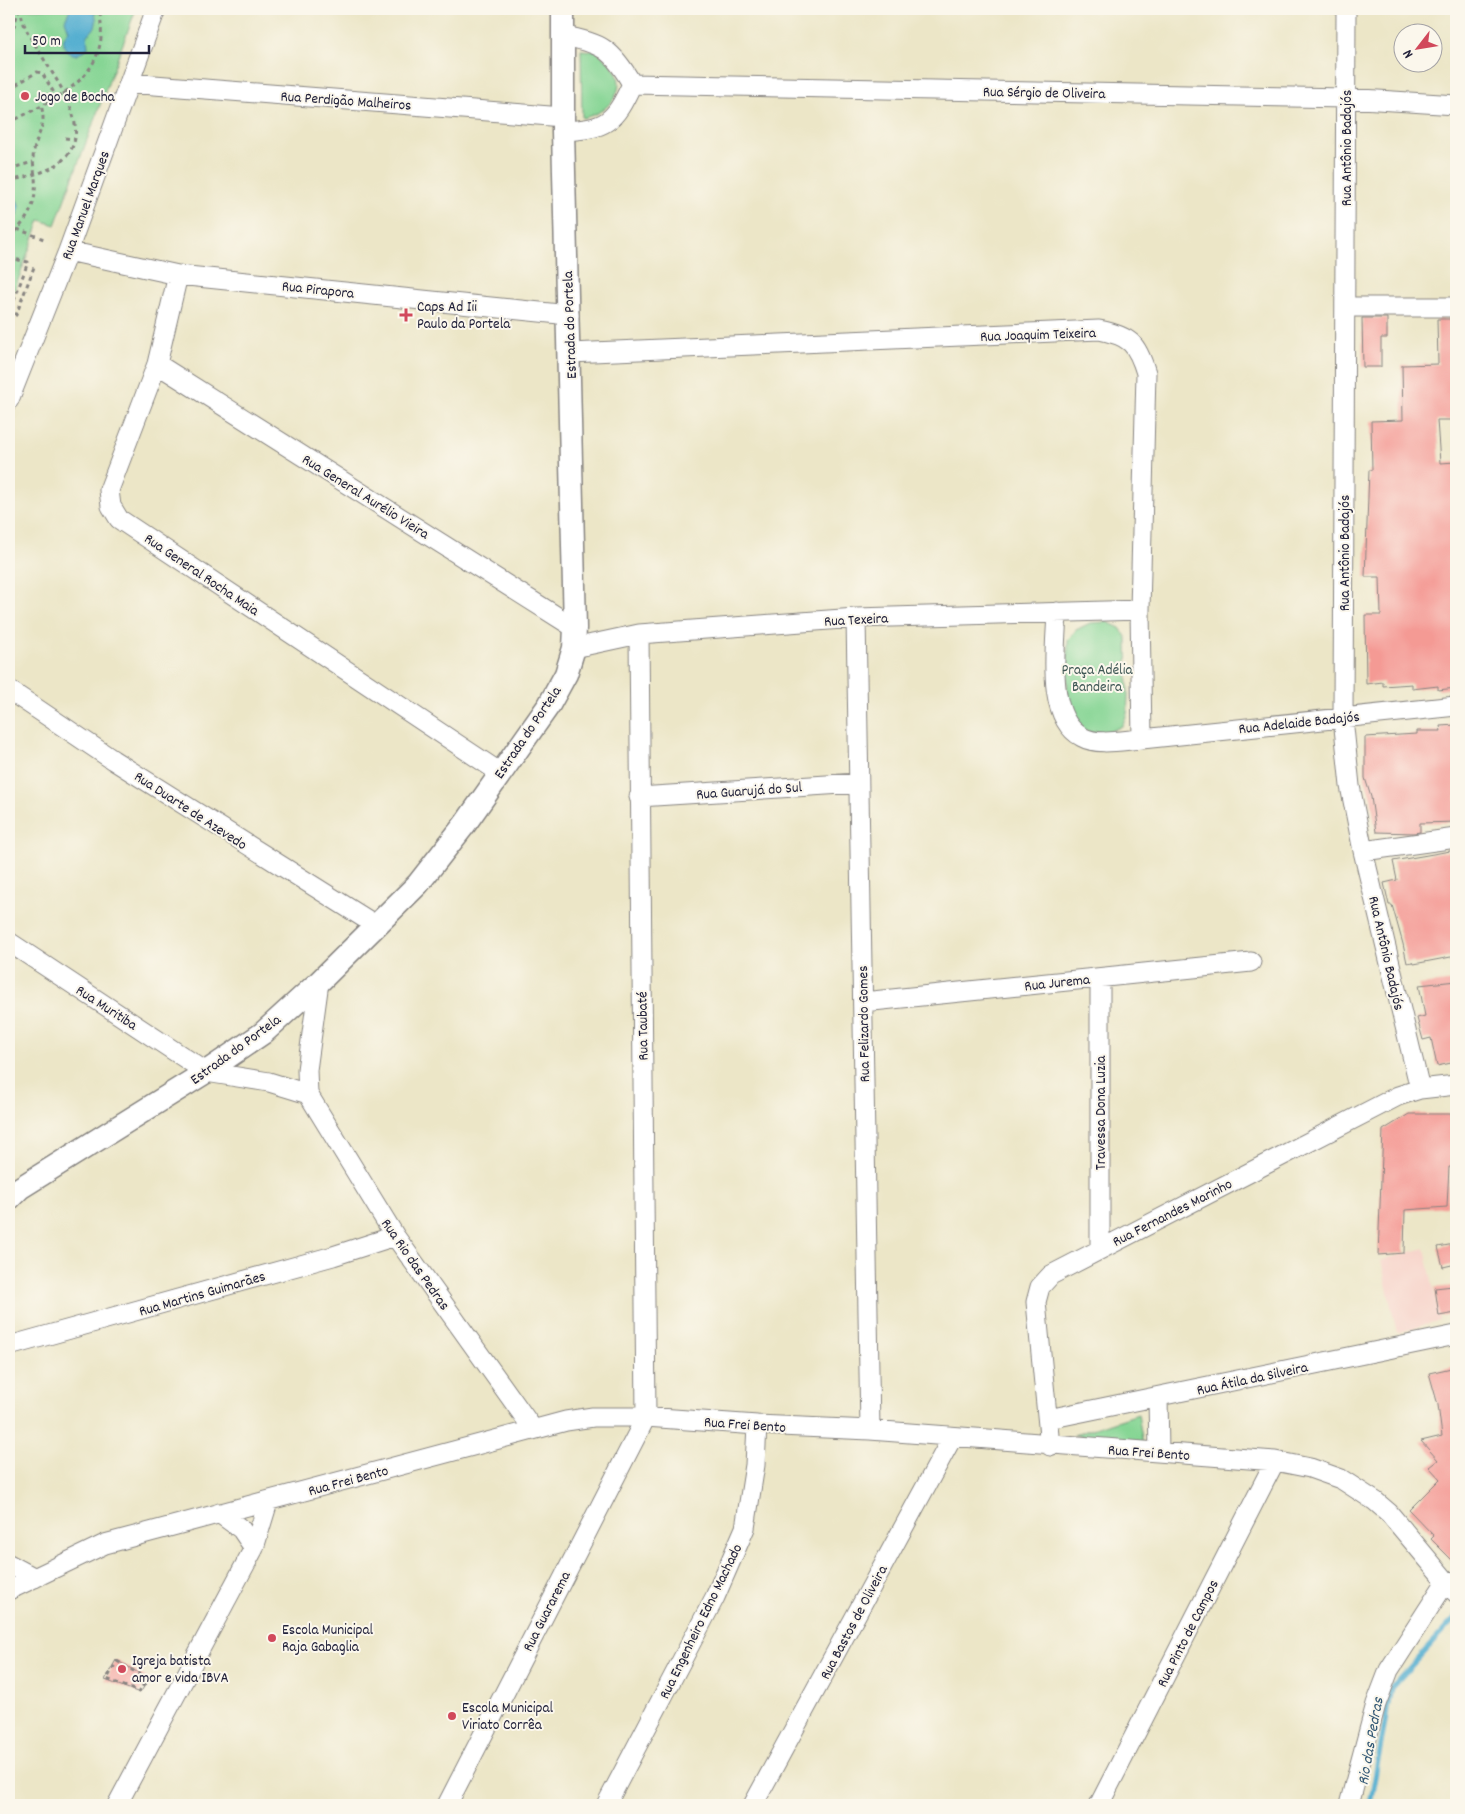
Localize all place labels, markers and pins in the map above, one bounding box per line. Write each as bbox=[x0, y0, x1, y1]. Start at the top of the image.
place label: Jogo de Bocha bbox=[35, 87, 116, 109]
marker: Jogo de Bocha bbox=[19, 90, 31, 102]
place label: Caps Ad Iii Paulo da Portela bbox=[417, 297, 511, 336]
marker: Caps Ad Iii Paulo da Portela bbox=[399, 308, 413, 322]
place label: Escola Municipal Raja Gabaglia bbox=[282, 1620, 374, 1659]
marker: Escola Municipal Raja Gabaglia bbox=[266, 1632, 278, 1644]
place label: Igreja batista amor e vida IBVA bbox=[132, 1651, 229, 1690]
marker: Igreja batista amor e vida IBVA bbox=[116, 1663, 128, 1675]
place label: Escola Municipal Viriato Corrêa bbox=[462, 1698, 554, 1737]
marker: Escola Municipal Viriato Corrêa bbox=[446, 1710, 458, 1722]

